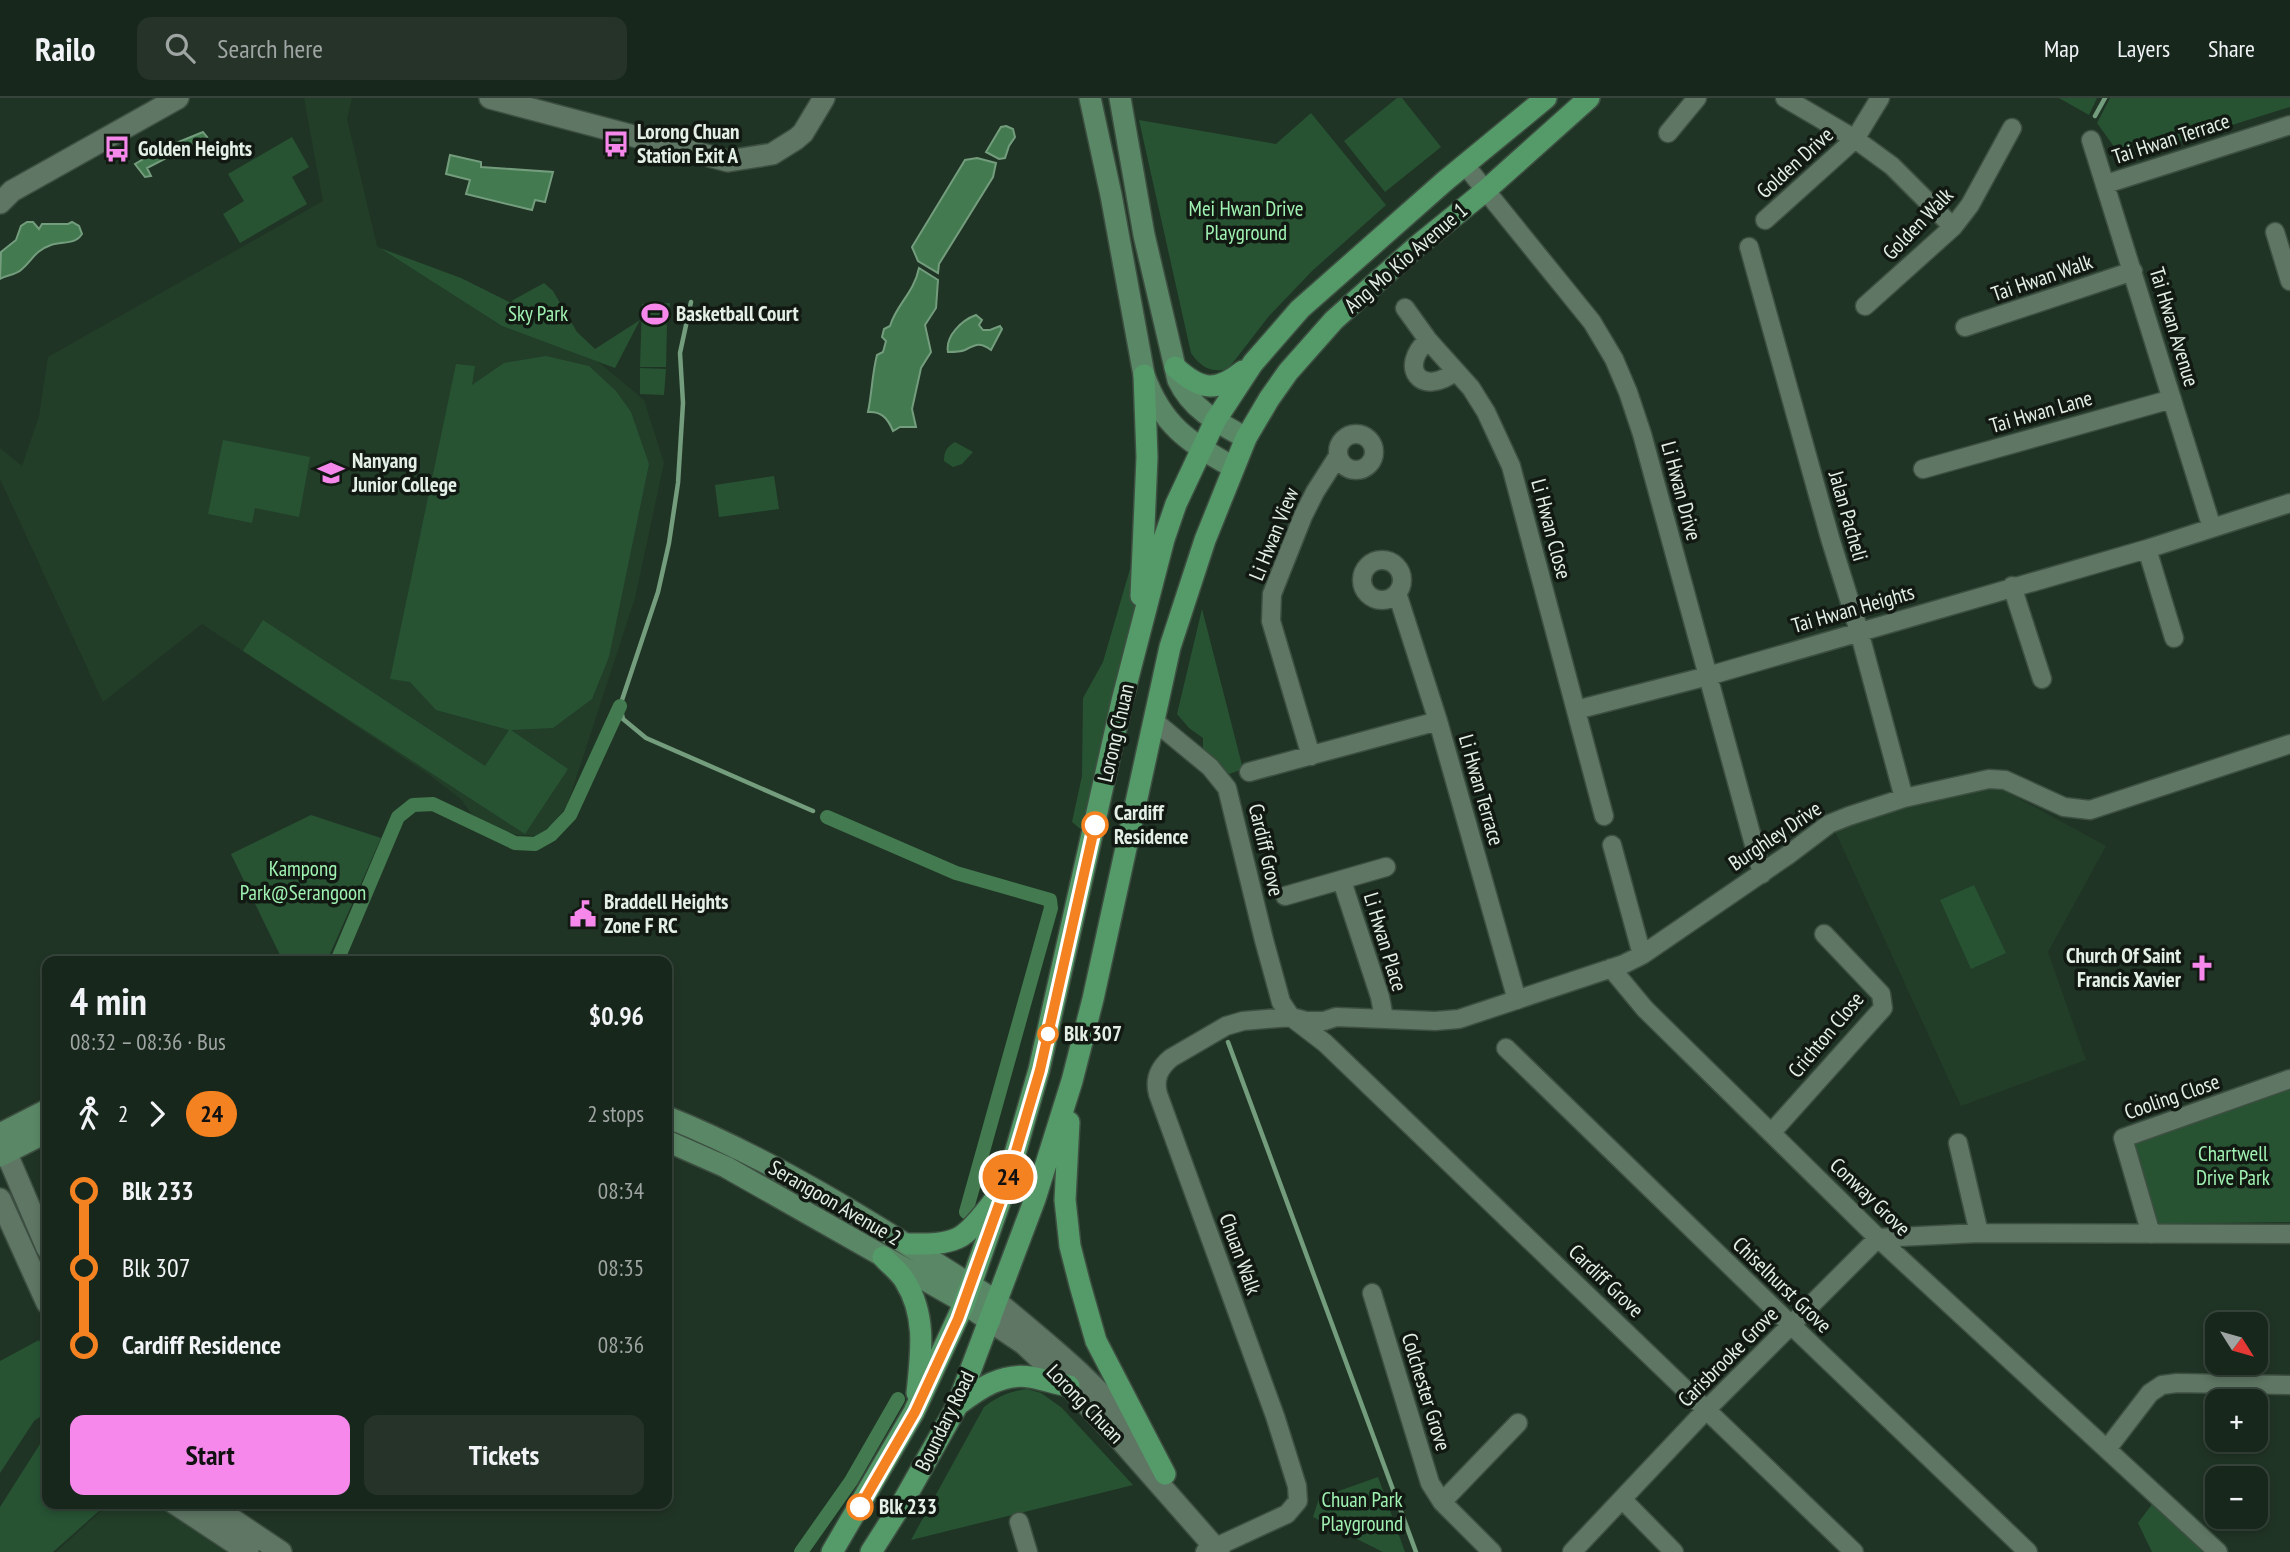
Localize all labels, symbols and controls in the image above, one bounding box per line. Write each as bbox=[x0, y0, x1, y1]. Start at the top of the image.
search box bbox=[137, 17, 627, 80]
text: Railo bbox=[35, 27, 95, 70]
icon: search bbox=[161, 29, 199, 67]
text: Search here bbox=[217, 32, 323, 65]
text: Map bbox=[2044, 33, 2079, 64]
text: Layers bbox=[2117, 33, 2170, 64]
text: Share bbox=[2208, 33, 2255, 64]
street label: Tai Hwan Terrace bbox=[2109, 107, 2233, 170]
place label: Lorong Chuan Station Exit A bbox=[637, 118, 739, 169]
street label: Golden Drive bbox=[1751, 121, 1839, 204]
bus stop icon: Lorong Chuan Station Exit A bbox=[601, 129, 631, 159]
bus stop icon: Golden Heights bbox=[102, 134, 132, 164]
place label: Golden Heights bbox=[138, 135, 252, 162]
street label: Golden Walk bbox=[1877, 182, 1959, 265]
park label: Mei Hwan Drive Playground bbox=[1189, 195, 1303, 246]
street label: Ang Mo Kio Avenue 1 bbox=[1339, 197, 1473, 318]
street label: Tai Hwan Walk bbox=[1988, 248, 2096, 307]
street label: Tai Hwan Avenue bbox=[2144, 264, 2205, 390]
sports icon: Basketball Court bbox=[640, 299, 670, 329]
park label: Sky Park bbox=[508, 300, 568, 327]
place label: Basketball Court bbox=[676, 300, 799, 327]
street label: Tai Hwan Lane bbox=[1986, 384, 2095, 439]
street label: Li Hwan Drive bbox=[1655, 438, 1708, 543]
place label: Nanyang Junior College bbox=[351, 447, 457, 498]
school or university icon: Nanyang Junior College bbox=[316, 458, 346, 488]
street label: Jalan Pacheli bbox=[1822, 467, 1874, 564]
street label: Li Hwan Close bbox=[1525, 476, 1578, 582]
street label: Li Hwan View bbox=[1243, 483, 1305, 584]
street label: Tai Hwan Heights bbox=[1788, 578, 1917, 639]
street label: Lorong Chuan bbox=[1091, 681, 1140, 785]
street label: Li Hwan Terrace bbox=[1453, 731, 1510, 849]
street label: Burghley Drive bbox=[1723, 795, 1826, 876]
place label: Cardiff Residence bbox=[1114, 799, 1189, 850]
street label: Cardiff Grove bbox=[1243, 801, 1290, 899]
marker: Cardiff Residence bbox=[1082, 812, 1108, 838]
park label: Kampong Park@Serangoon bbox=[240, 855, 366, 906]
place label: Braddell Heights Zone F RC bbox=[604, 888, 728, 939]
street label: Li Hwan Place bbox=[1358, 889, 1413, 995]
public building icon: Braddell Heights Zone F RC bbox=[568, 899, 598, 929]
place label: Church Of Saint Francis Xavier bbox=[2066, 942, 2182, 993]
church icon: Church Of Saint Francis Xavier bbox=[2187, 953, 2217, 983]
text: 4 min bbox=[70, 976, 147, 1025]
street label: Crichton Close bbox=[1782, 986, 1869, 1083]
text: $0.96 bbox=[589, 999, 644, 1032]
place label: Blk 307 bbox=[1064, 1020, 1122, 1047]
marker: Blk 307 bbox=[1038, 1024, 1058, 1044]
text: 08:32 – 08:36 · Bus bbox=[70, 1027, 226, 1056]
street label: Cooling Close bbox=[2121, 1068, 2223, 1125]
icon: walk bbox=[70, 1095, 108, 1133]
icon: forward bbox=[138, 1095, 176, 1133]
text: 24 bbox=[200, 1098, 223, 1129]
text: 2 bbox=[118, 1099, 128, 1128]
text: 2 stops bbox=[587, 1099, 644, 1128]
park label: Chartwell Drive Park bbox=[2196, 1140, 2270, 1191]
street label: Conway Grove bbox=[1824, 1152, 1916, 1242]
street label: Serangoon Avenue 2 bbox=[764, 1154, 906, 1251]
line badge: 24 bbox=[976, 1154, 1040, 1200]
text: 24 bbox=[997, 1161, 1019, 1192]
text: Blk 233 bbox=[122, 1174, 194, 1207]
text: 08:34 bbox=[598, 1176, 644, 1205]
street label: Chuan Walk bbox=[1213, 1209, 1268, 1298]
street label: Chiselhurst Grove bbox=[1727, 1231, 1838, 1339]
street label: Cardiff Grove bbox=[1563, 1238, 1650, 1323]
text: Blk 307 bbox=[122, 1251, 190, 1284]
text: 08:35 bbox=[598, 1253, 644, 1282]
street label: Carisbrooke Grove bbox=[1672, 1301, 1784, 1413]
north arrow bbox=[2205, 1312, 2268, 1376]
map controls bbox=[2205, 1312, 2268, 1529]
text: Cardiff Residence bbox=[122, 1328, 281, 1361]
text: 08:36 bbox=[598, 1330, 644, 1359]
street label: Colchester Grove bbox=[1396, 1330, 1457, 1454]
street label: Lorong Chuan bbox=[1041, 1358, 1130, 1449]
street label: Boundary Road bbox=[909, 1366, 980, 1475]
button: + bbox=[2205, 1389, 2268, 1452]
button: Start bbox=[70, 1415, 350, 1495]
button: Tickets bbox=[364, 1415, 644, 1495]
button: − bbox=[2205, 1466, 2268, 1529]
park label: Chuan Park Playground bbox=[1321, 1486, 1403, 1537]
place label: Blk 233 bbox=[879, 1493, 937, 1520]
marker: Blk 233 bbox=[847, 1494, 873, 1520]

